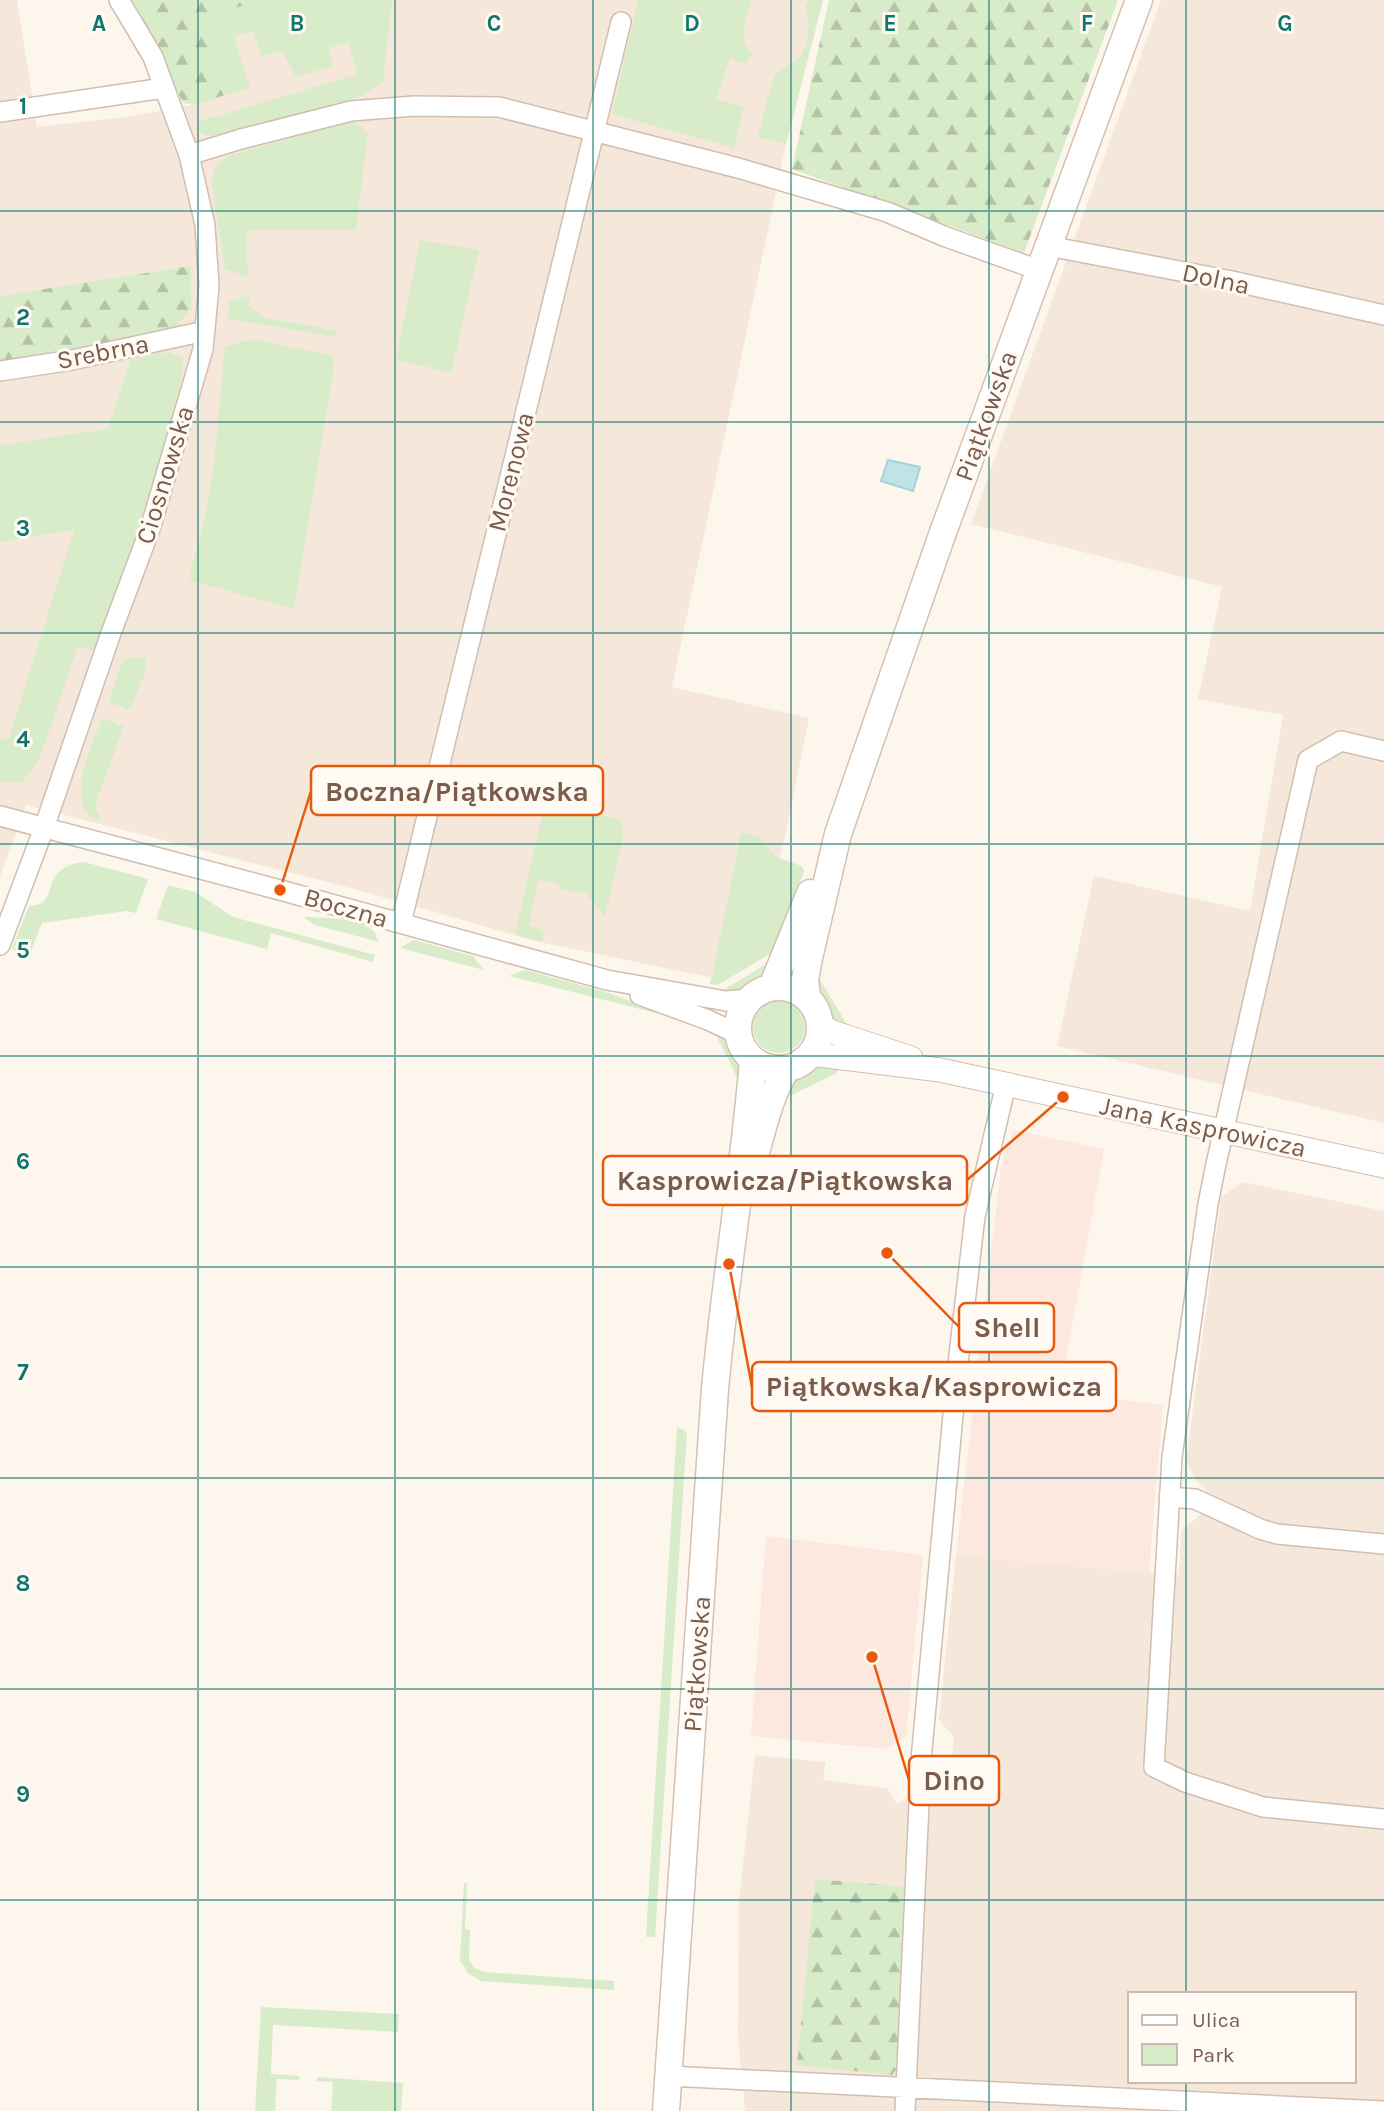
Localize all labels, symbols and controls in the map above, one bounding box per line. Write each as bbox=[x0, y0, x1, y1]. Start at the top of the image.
text: A bbox=[92, 10, 106, 37]
text: B bbox=[290, 10, 304, 37]
text: C bbox=[487, 10, 501, 37]
text: D bbox=[684, 10, 700, 37]
text: E bbox=[883, 10, 897, 37]
text: F bbox=[1081, 10, 1093, 37]
text: G bbox=[1277, 10, 1293, 37]
text: 1 bbox=[19, 93, 27, 120]
street label: Dolna bbox=[1179, 257, 1253, 301]
text: 2 bbox=[16, 304, 30, 331]
street label: Srebrna bbox=[54, 328, 152, 376]
street label: Piątkowska bbox=[948, 347, 1024, 485]
street label: Ciosnowska bbox=[129, 402, 201, 548]
street label: Morenowa bbox=[481, 409, 541, 535]
text: 3 bbox=[16, 515, 30, 542]
text: 4 bbox=[16, 726, 30, 753]
callout: Boczna/Piątkowska bbox=[311, 766, 603, 815]
text: Boczna/Piątkowska bbox=[325, 775, 589, 808]
street label: Boczna bbox=[300, 881, 392, 935]
text: 5 bbox=[16, 937, 30, 964]
street label: Jana Kasprowicza bbox=[1097, 1090, 1309, 1164]
text: 6 bbox=[16, 1148, 30, 1175]
callout: Kasprowicza/Piątkowska bbox=[603, 1156, 967, 1205]
text: Kasprowicza/Piątkowska bbox=[617, 1164, 953, 1197]
callout: Shell bbox=[959, 1303, 1054, 1352]
text: Shell bbox=[973, 1311, 1041, 1344]
text: 7 bbox=[17, 1359, 29, 1386]
callout: Piątkowska/Kasprowicza bbox=[752, 1362, 1116, 1411]
text: Piątkowska/Kasprowicza bbox=[766, 1370, 1102, 1403]
text: 8 bbox=[16, 1570, 30, 1597]
street label: Piątkowska bbox=[677, 1595, 717, 1733]
callout: Dino bbox=[909, 1756, 999, 1805]
text: Dino bbox=[923, 1764, 985, 1797]
text: 9 bbox=[16, 1781, 30, 1808]
legend bbox=[1128, 1992, 1356, 2083]
text: Ulica bbox=[1192, 2008, 1240, 2032]
text: Park bbox=[1192, 2043, 1235, 2067]

